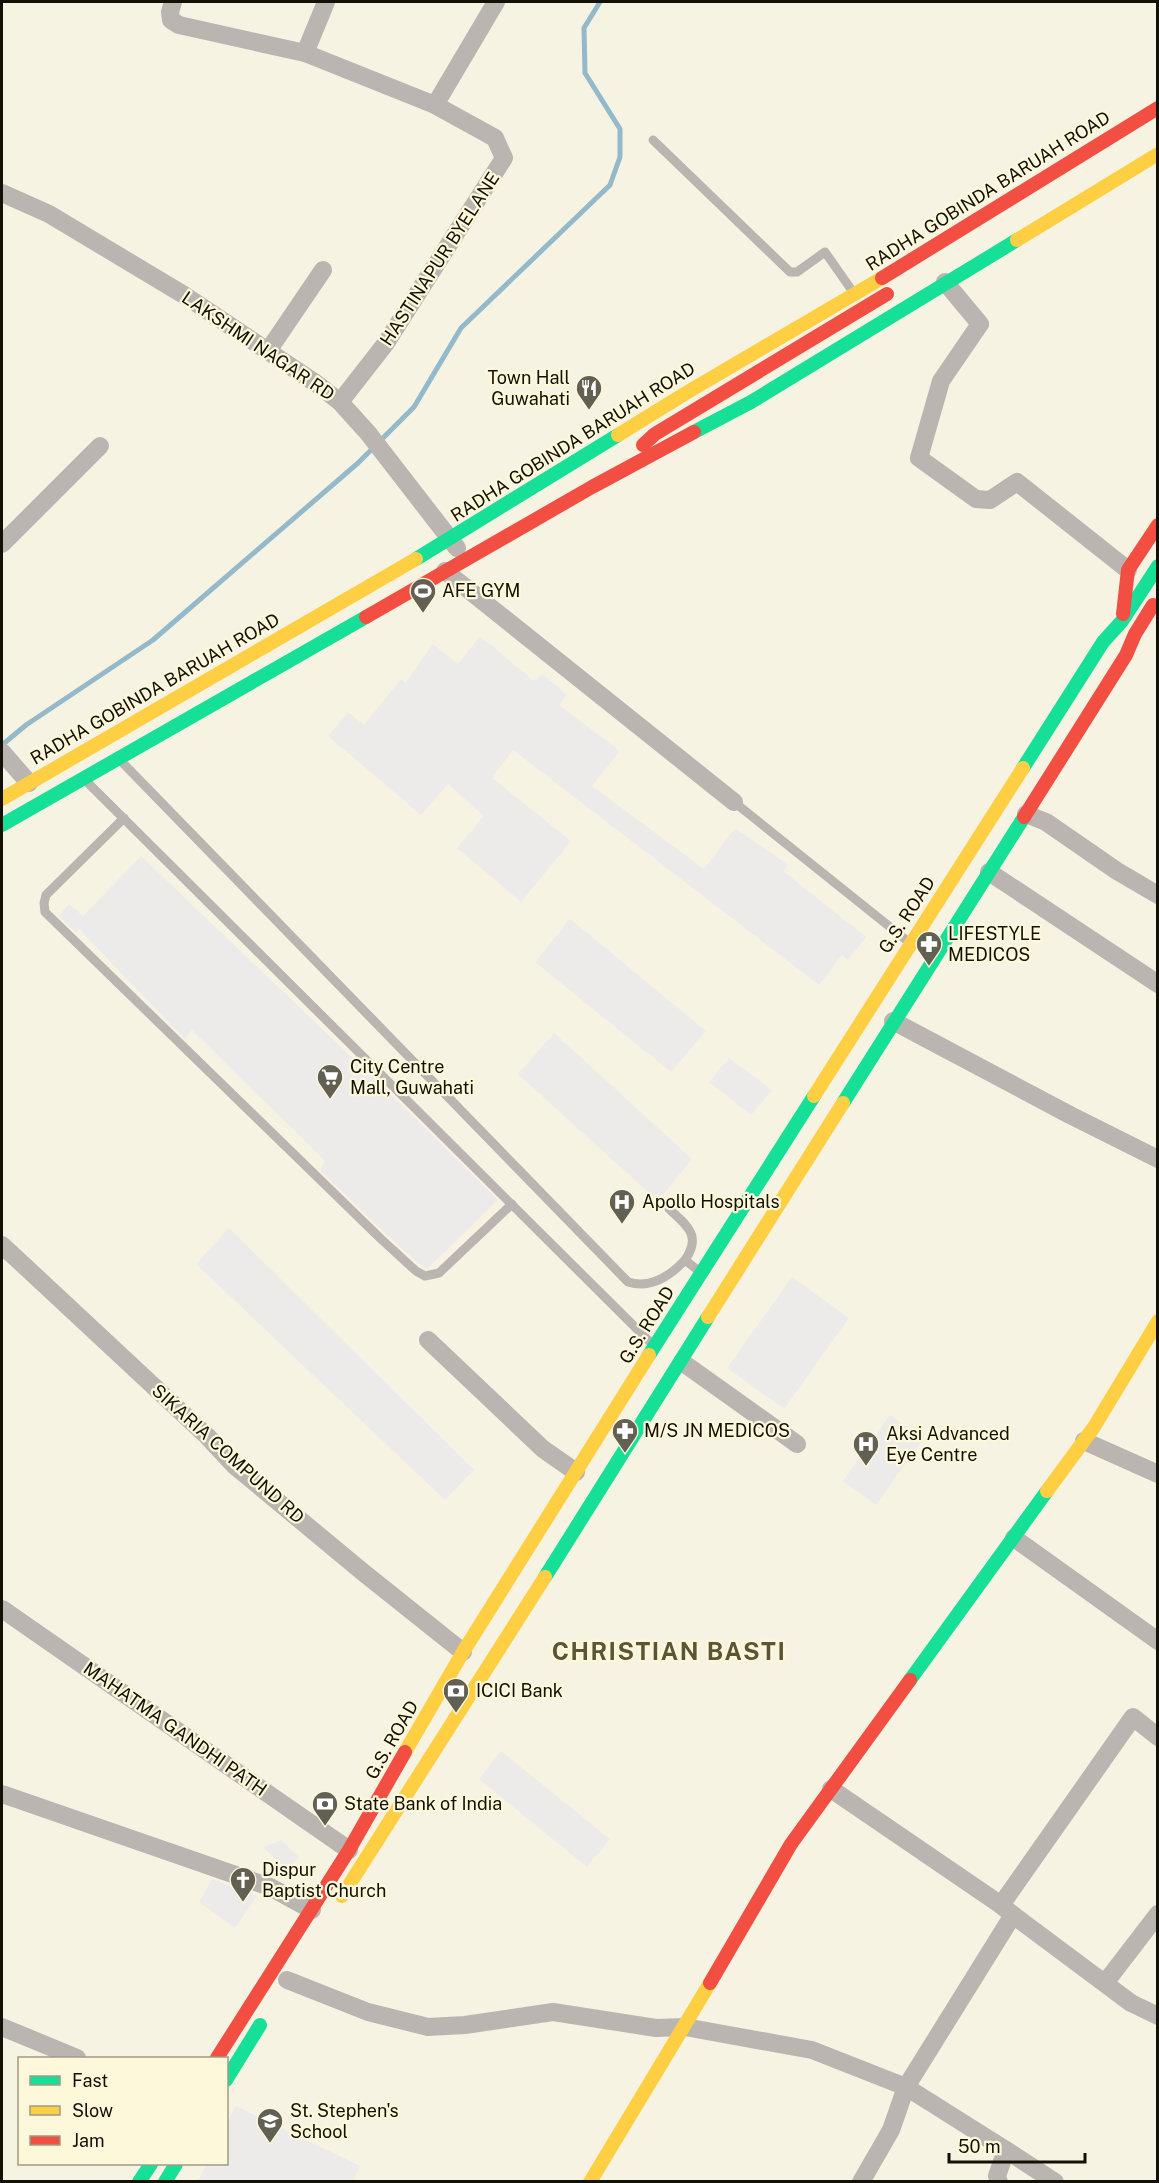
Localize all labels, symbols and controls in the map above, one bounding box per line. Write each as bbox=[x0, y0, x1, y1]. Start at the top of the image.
street label: RADHA GOBINDA BARUAH ROAD bbox=[862, 106, 1114, 275]
street label: HASTINAPUR BYELANE bbox=[376, 168, 504, 349]
street label: LAKSHMI NAGAR RD bbox=[178, 287, 338, 404]
street label: RADHA GOBINDA BARUAH ROAD bbox=[447, 357, 699, 526]
place label: Town Hall Guwahati bbox=[487, 367, 570, 409]
restaurant icon: Town Hall Guwahati bbox=[574, 373, 604, 411]
sports icon: AFE GYM bbox=[408, 576, 438, 614]
place label: AFE GYM bbox=[442, 580, 520, 601]
street label: RADHA GOBINDA BARUAH ROAD bbox=[26, 608, 283, 769]
street label: G.S. ROAD bbox=[874, 872, 939, 957]
place label: LIFESTYLE MEDICOS bbox=[948, 923, 1041, 965]
pharmacy icon: LIFESTYLE MEDICOS bbox=[914, 929, 944, 967]
place label: City Centre Mall, Guwahati bbox=[350, 1056, 474, 1098]
supermarket icon: City Centre Mall, Guwahati bbox=[315, 1062, 345, 1100]
hospital icon: Apollo Hospitals bbox=[607, 1187, 637, 1225]
place label: Apollo Hospitals bbox=[642, 1191, 780, 1212]
street label: G.S. ROAD bbox=[615, 1282, 679, 1367]
street label: SIKARIA COMPUND RD bbox=[148, 1380, 309, 1528]
pharmacy icon: M/S JN MEDICOS bbox=[610, 1416, 640, 1454]
place label: M/S JN MEDICOS bbox=[644, 1420, 790, 1441]
place label: Aksi Advanced Eye Centre bbox=[886, 1423, 1010, 1465]
hospital icon: Aksi Advanced Eye Centre bbox=[851, 1429, 881, 1467]
district label: CHRISTIAN BASTI bbox=[552, 1637, 786, 1665]
street label: MAHATMA GANDHI PATH bbox=[80, 1657, 271, 1800]
bank icon: ICICI Bank bbox=[441, 1676, 471, 1714]
place label: ICICI Bank bbox=[476, 1680, 563, 1701]
street label: G.S. ROAD bbox=[361, 1697, 422, 1783]
bank icon: State Bank of India bbox=[310, 1789, 340, 1827]
place label: State Bank of India bbox=[344, 1793, 502, 1814]
place label: Dispur Baptist Church bbox=[262, 1859, 386, 1901]
church icon: Dispur Baptist Church bbox=[228, 1865, 258, 1903]
legend bbox=[18, 2057, 228, 2165]
text: Fast bbox=[72, 2070, 108, 2091]
text: Slow bbox=[72, 2100, 113, 2121]
place label: St. Stephen's School bbox=[290, 2100, 399, 2142]
school or university icon: St. Stephen's School bbox=[255, 2106, 285, 2144]
scale bar bbox=[949, 2126, 1086, 2164]
text: Jam bbox=[72, 2130, 105, 2151]
text: 50 m bbox=[958, 2136, 1001, 2157]

